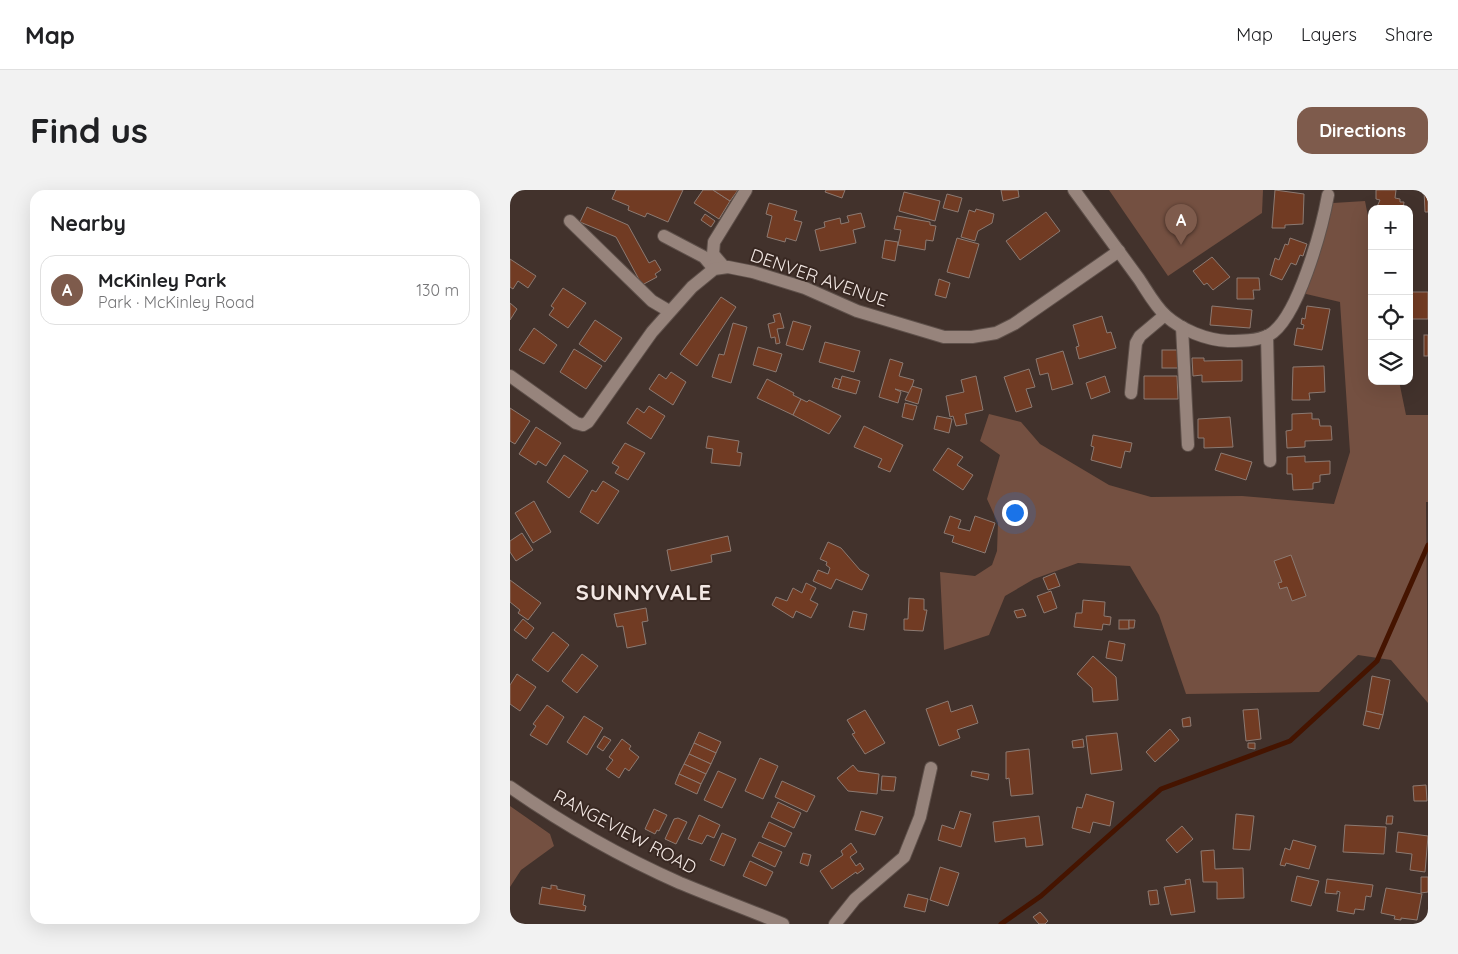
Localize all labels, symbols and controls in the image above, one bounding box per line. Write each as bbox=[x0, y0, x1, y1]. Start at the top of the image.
text: Map bbox=[25, 20, 75, 50]
text: Map bbox=[1236, 23, 1273, 46]
text: Layers bbox=[1301, 23, 1357, 46]
text: Share bbox=[1385, 23, 1433, 46]
button: Directions bbox=[1297, 107, 1428, 154]
text: Find us bbox=[30, 108, 148, 152]
pin: A bbox=[1165, 204, 1197, 245]
map controls bbox=[1368, 205, 1413, 385]
button: + bbox=[1368, 205, 1413, 250]
text: Nearby bbox=[50, 210, 126, 236]
street label: DENVER AVENUE bbox=[747, 243, 891, 312]
button: − bbox=[1368, 250, 1413, 295]
text: McKinley Park bbox=[98, 268, 227, 292]
text: A bbox=[62, 280, 72, 300]
text: 130 m bbox=[416, 280, 459, 300]
text: Park · McKinley Road bbox=[98, 292, 254, 312]
button: locate bbox=[1368, 295, 1413, 340]
button: layers bbox=[1368, 340, 1413, 385]
your location bbox=[1002, 500, 1028, 526]
district label: SUNNYVALE bbox=[576, 578, 712, 606]
street label: RANGEVIEW ROAD bbox=[550, 784, 701, 879]

